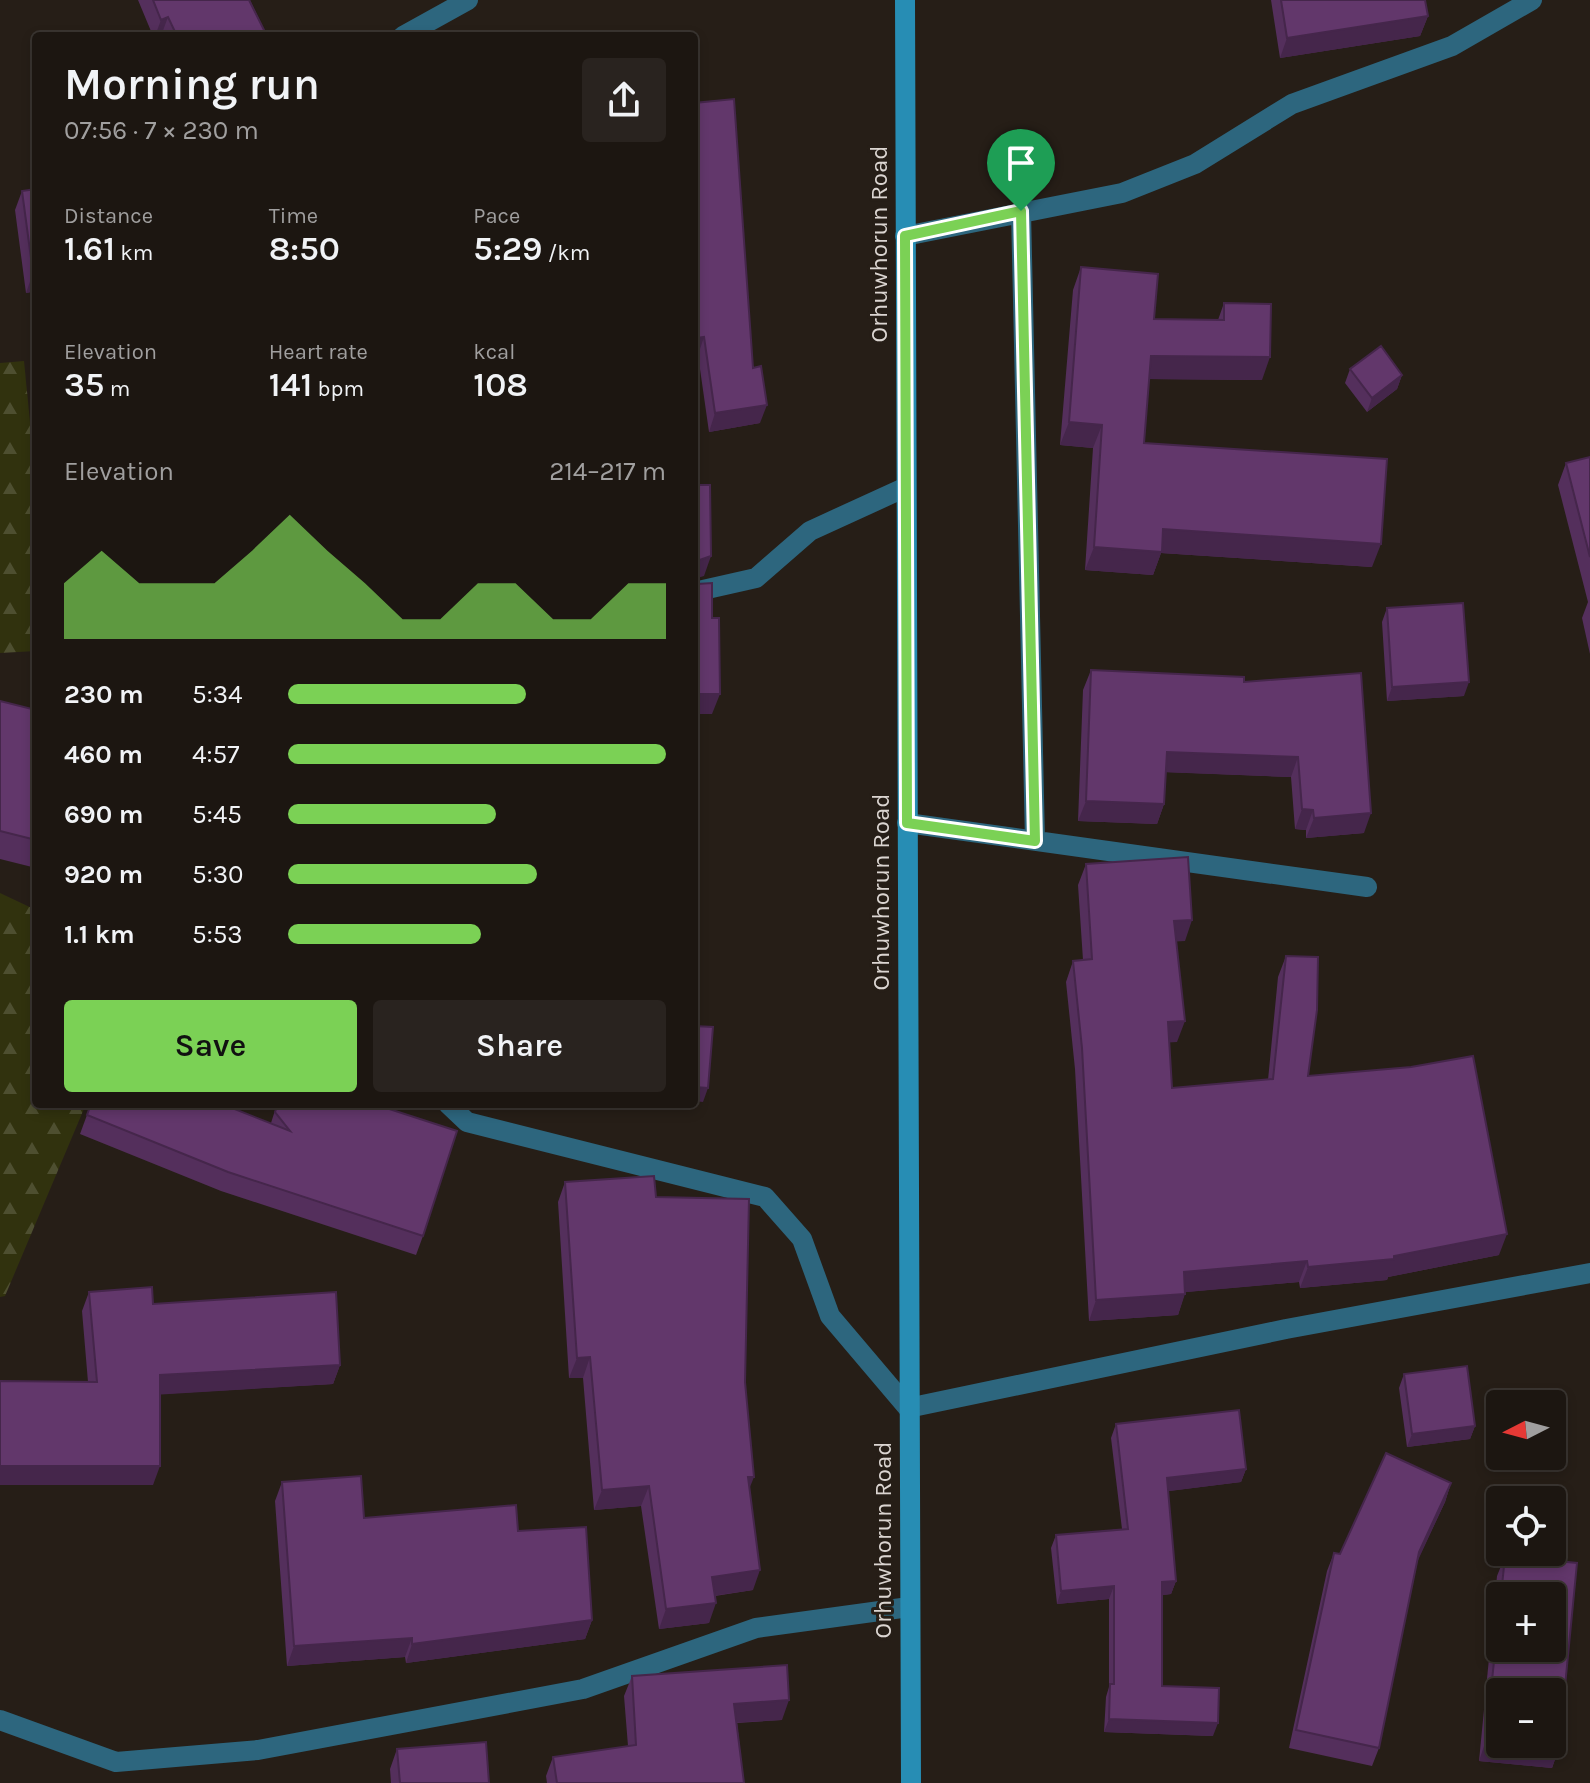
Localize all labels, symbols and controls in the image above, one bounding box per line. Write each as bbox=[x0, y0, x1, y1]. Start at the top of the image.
button: share bbox=[582, 58, 666, 142]
text: Morning run bbox=[64, 59, 320, 110]
text: 07:56 · 7 × 230 m bbox=[64, 115, 259, 146]
pin bbox=[987, 129, 1055, 211]
icon: arrive bbox=[999, 141, 1043, 185]
street label: Orhuwhorun Road bbox=[865, 146, 893, 342]
text: Distance bbox=[64, 203, 153, 229]
text: Time bbox=[269, 203, 318, 229]
text: Pace bbox=[473, 203, 520, 229]
text: 1.61 bbox=[64, 229, 115, 269]
text: 8:50 bbox=[269, 229, 340, 269]
text: 5:29 bbox=[473, 229, 543, 269]
text: km bbox=[115, 240, 153, 266]
text: /km bbox=[543, 240, 590, 266]
text: Elevation bbox=[64, 339, 157, 365]
text: Heart rate bbox=[269, 339, 368, 365]
text: kcal bbox=[473, 339, 515, 365]
text: 35 bbox=[64, 365, 104, 405]
text: 141 bbox=[269, 365, 312, 405]
text: 108 bbox=[473, 365, 528, 405]
text: m bbox=[104, 376, 130, 402]
text: bpm bbox=[312, 376, 364, 402]
text: Elevation bbox=[64, 456, 174, 487]
text: 214–217 m bbox=[549, 456, 666, 487]
text: 230 m bbox=[64, 679, 144, 710]
text: 5:34 bbox=[192, 679, 243, 710]
text: 460 m bbox=[64, 739, 143, 770]
text: 4:57 bbox=[192, 739, 239, 770]
street label: Orhuwhorun Road bbox=[867, 794, 895, 990]
text: 690 m bbox=[64, 799, 143, 830]
text: 5:45 bbox=[192, 799, 242, 830]
text: 920 m bbox=[64, 859, 143, 890]
text: 5:30 bbox=[192, 859, 243, 890]
text: 1.1 km bbox=[64, 919, 135, 950]
text: 5:53 bbox=[192, 919, 243, 950]
button: Save bbox=[64, 1000, 357, 1092]
button: Share bbox=[373, 1000, 666, 1092]
north arrow bbox=[1486, 1390, 1566, 1470]
map controls bbox=[1486, 1390, 1566, 1758]
street label: Orhuwhorun Road bbox=[869, 1442, 897, 1638]
button: locate bbox=[1486, 1486, 1566, 1566]
button: + bbox=[1486, 1582, 1566, 1662]
button: − bbox=[1486, 1678, 1566, 1758]

